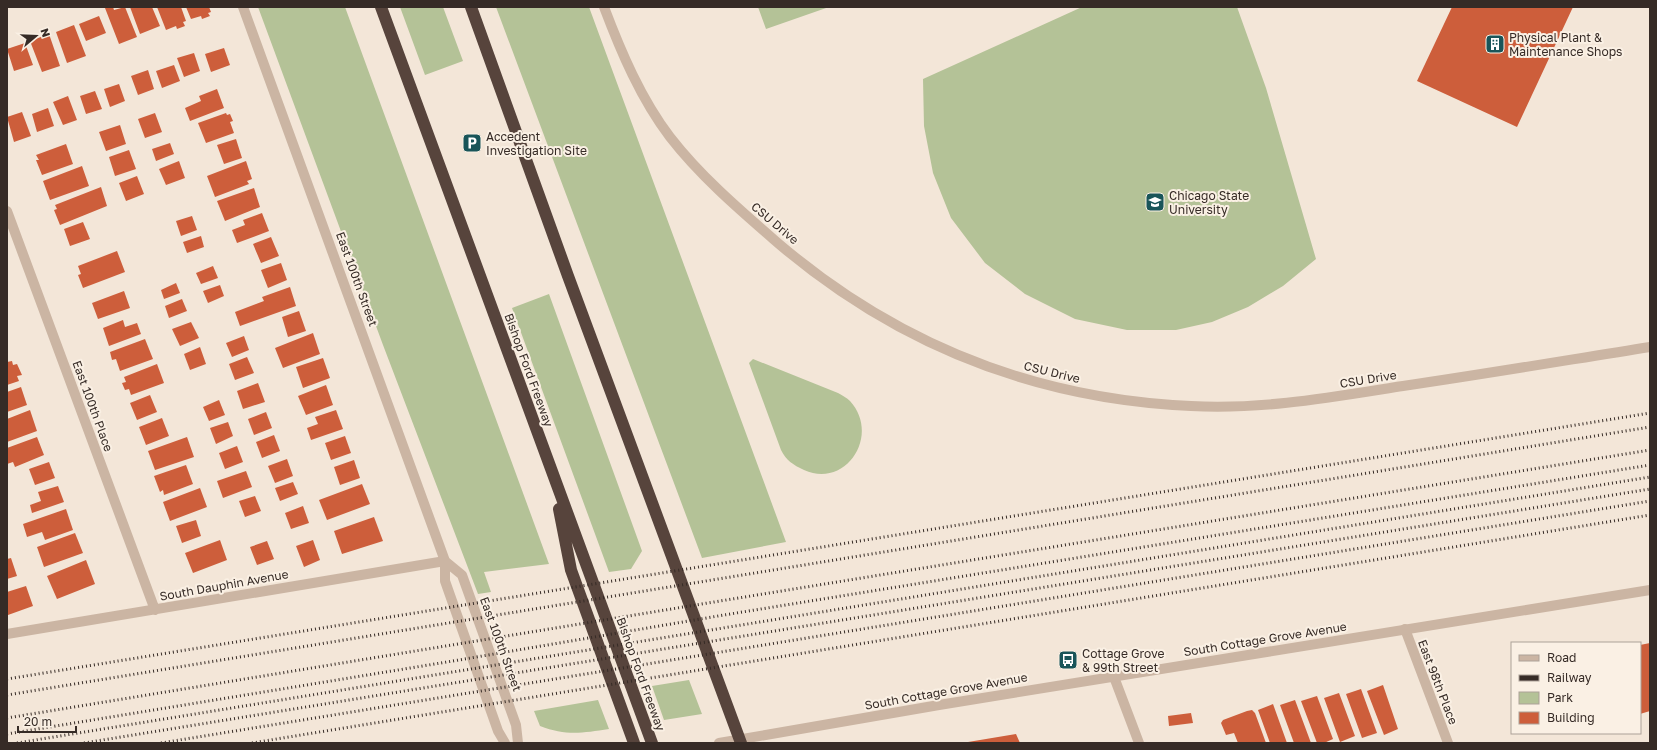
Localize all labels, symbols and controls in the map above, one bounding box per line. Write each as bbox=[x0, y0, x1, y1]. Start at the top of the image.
north arrow bbox=[16, 16, 56, 56]
text: N bbox=[38, 27, 53, 39]
place label: Physical Plant & Maintenance Shops bbox=[1509, 30, 1622, 59]
building icon: Physical Plant & Maintenance Shops bbox=[1484, 33, 1506, 55]
place label: Accedent Investigation Site bbox=[486, 129, 587, 158]
parking icon: Accedent Investigation Site bbox=[461, 132, 483, 154]
place label: Chicago State University bbox=[1169, 188, 1249, 217]
school or university icon: Chicago State University bbox=[1144, 191, 1166, 213]
street label: CSU Drive bbox=[748, 199, 802, 247]
street label: East 100th Street bbox=[333, 230, 381, 329]
street label: Bishop Ford Freeway bbox=[501, 311, 557, 429]
street label: East 100th Place bbox=[70, 358, 116, 454]
street label: CSU Drive bbox=[1022, 358, 1082, 386]
street label: CSU Drive bbox=[1339, 367, 1398, 391]
street label: South Dauphin Avenue bbox=[158, 566, 290, 604]
street label: East 100th Street bbox=[477, 595, 525, 694]
street label: Bishop Ford Freeway bbox=[613, 615, 669, 733]
street label: South Cottage Grove Avenue bbox=[1182, 619, 1348, 659]
street label: East 98th Place bbox=[1415, 637, 1461, 727]
legend bbox=[1511, 642, 1641, 734]
place label: Cottage Grove & 99th Street bbox=[1082, 646, 1164, 675]
bus stop icon: Cottage Grove & 99th Street bbox=[1057, 649, 1079, 671]
text: Road bbox=[1547, 650, 1576, 665]
street label: South Cottage Grove Avenue bbox=[863, 669, 1029, 713]
text: Railway bbox=[1547, 670, 1592, 685]
text: Park bbox=[1547, 690, 1573, 705]
scale bar bbox=[18, 708, 76, 734]
text: Building bbox=[1547, 710, 1595, 725]
text: 20 m bbox=[24, 714, 52, 729]

